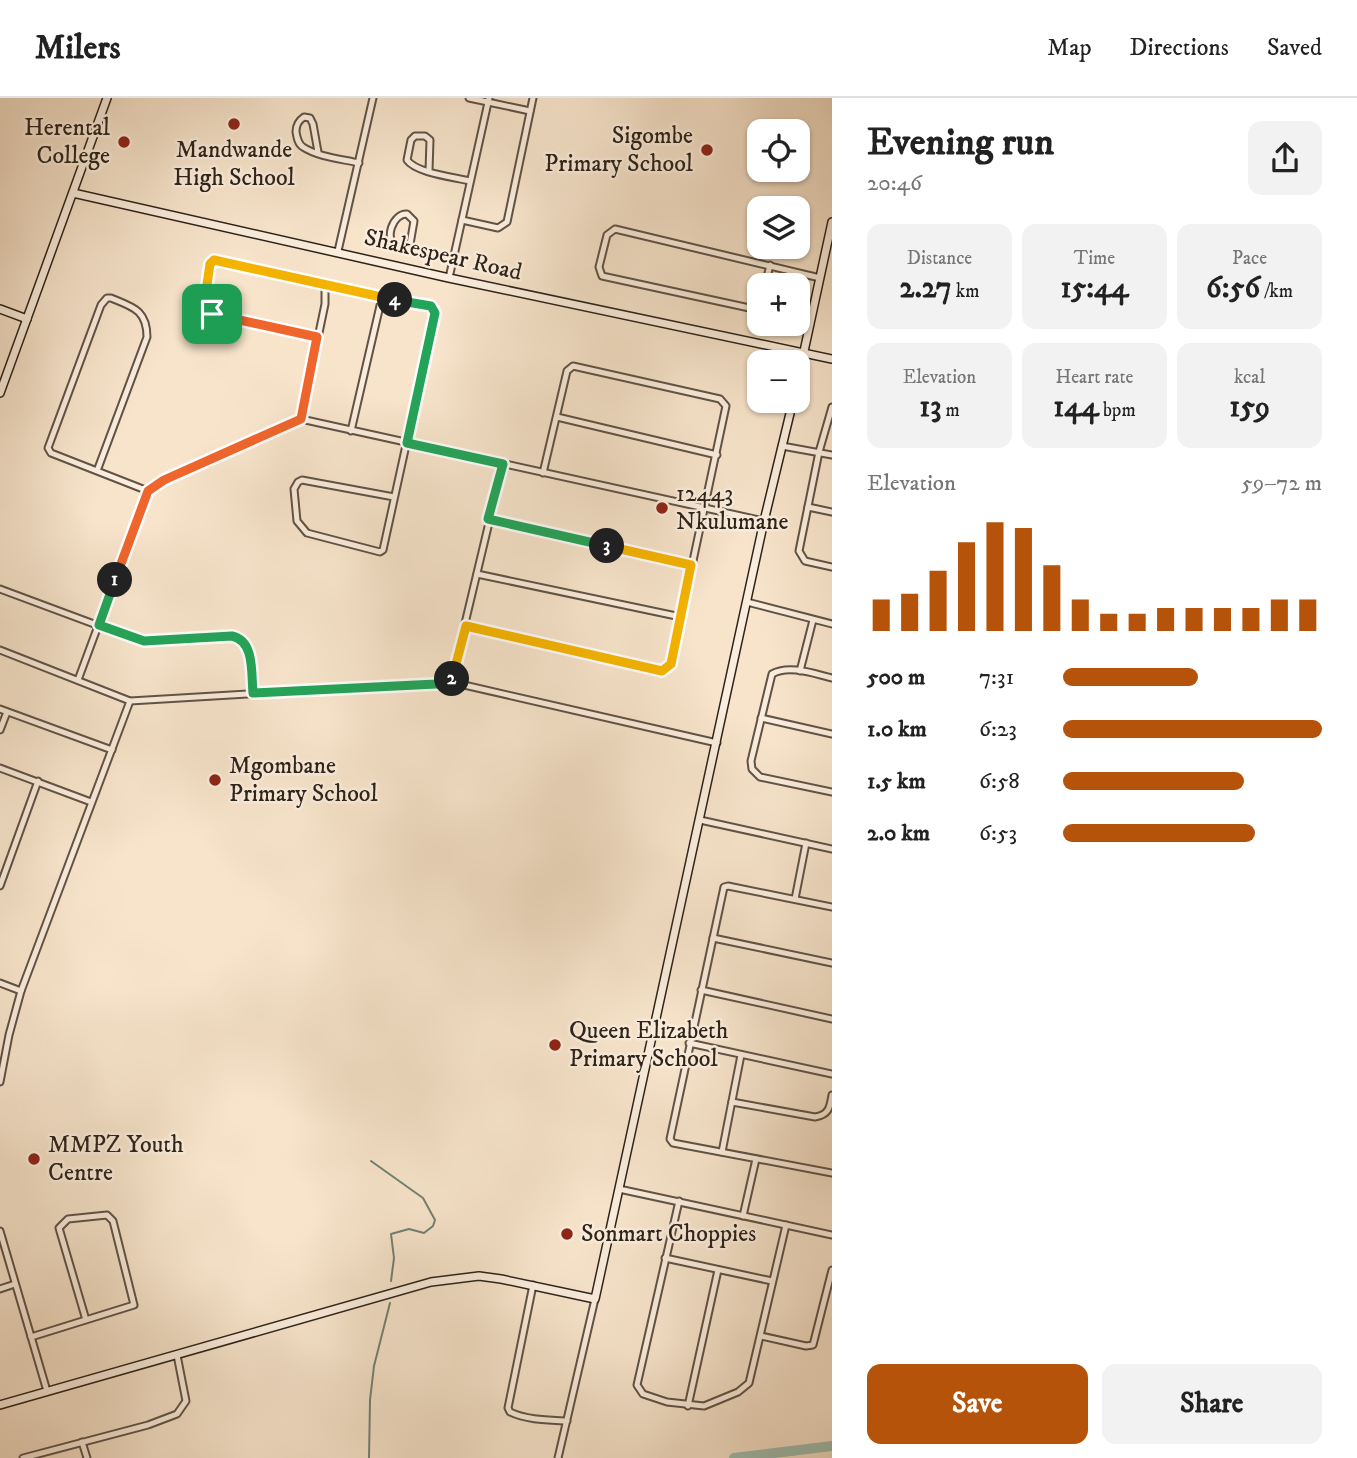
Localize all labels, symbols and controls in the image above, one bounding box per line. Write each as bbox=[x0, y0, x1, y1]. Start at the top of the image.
text: Milers bbox=[35, 28, 120, 69]
text: Map bbox=[1047, 33, 1092, 63]
text: Directions bbox=[1130, 33, 1229, 63]
text: Saved bbox=[1267, 33, 1322, 63]
place label: Herental College bbox=[24, 113, 111, 171]
marker: Mandwande High School bbox=[226, 116, 242, 132]
map controls bbox=[747, 119, 810, 413]
button: locate bbox=[747, 119, 810, 182]
text: Evening run bbox=[867, 119, 1054, 167]
place label: Sigombe Primary School bbox=[544, 121, 694, 179]
button: share bbox=[1248, 121, 1322, 195]
marker: Herental College bbox=[116, 134, 132, 150]
place label: Mandwande High School bbox=[173, 135, 296, 193]
marker: Sigombe Primary School bbox=[699, 142, 715, 158]
text: 20:46 bbox=[867, 169, 922, 198]
button: layers bbox=[747, 196, 810, 259]
street label: Shakespear Road bbox=[361, 222, 525, 288]
text: Distance bbox=[907, 247, 972, 270]
text: Time bbox=[1074, 247, 1115, 270]
text: Pace bbox=[1232, 247, 1267, 270]
text: 2.27 bbox=[900, 270, 952, 307]
text: 15:44 bbox=[1060, 270, 1129, 307]
text: 6:56 bbox=[1206, 270, 1260, 307]
button: + bbox=[747, 273, 810, 336]
text: km bbox=[952, 280, 979, 303]
text: /km bbox=[1260, 280, 1293, 303]
pin: 4 bbox=[378, 282, 412, 318]
pin bbox=[182, 284, 242, 344]
text: 4 bbox=[389, 288, 400, 311]
icon: arrive bbox=[193, 295, 231, 333]
button: − bbox=[747, 350, 810, 413]
text: Elevation bbox=[903, 366, 976, 389]
text: Heart rate bbox=[1056, 366, 1133, 389]
text: kcal bbox=[1234, 366, 1265, 389]
text: 13 bbox=[919, 389, 941, 426]
text: 144 bbox=[1053, 389, 1099, 426]
text: 159 bbox=[1229, 389, 1270, 426]
text: m bbox=[941, 399, 960, 422]
text: bpm bbox=[1099, 399, 1136, 422]
text: Elevation bbox=[867, 469, 956, 498]
text: 59–72 m bbox=[1241, 469, 1322, 498]
place label: 12443 Nkulumane bbox=[676, 479, 788, 537]
marker: 12443 Nkulumane bbox=[654, 500, 670, 516]
pin: 3 bbox=[590, 528, 624, 564]
text: 3 bbox=[603, 534, 610, 557]
pin: 1 bbox=[97, 562, 132, 598]
text: 1 bbox=[111, 568, 118, 591]
pin: 2 bbox=[434, 662, 470, 696]
text: 500 m bbox=[867, 663, 925, 692]
text: 7:31 bbox=[979, 663, 1014, 692]
text: 2 bbox=[447, 667, 456, 690]
text: 1.0 km bbox=[867, 715, 927, 744]
text: 6:23 bbox=[979, 715, 1017, 744]
place label: Mgombane Primary School bbox=[229, 751, 378, 809]
text: 1.5 km bbox=[867, 767, 926, 796]
text: 6:58 bbox=[979, 767, 1020, 796]
marker: Mgombane Primary School bbox=[207, 772, 223, 788]
text: 2.0 km bbox=[867, 819, 930, 848]
text: 6:53 bbox=[979, 819, 1017, 848]
place label: Queen Elizabeth Primary School bbox=[569, 1016, 729, 1074]
marker: Queen Elizabeth Primary School bbox=[547, 1037, 563, 1053]
place label: MMPZ Youth Centre bbox=[48, 1130, 184, 1188]
marker: MMPZ Youth Centre bbox=[26, 1151, 42, 1167]
place label: Sonmart Choppies bbox=[581, 1219, 756, 1249]
marker: Sonmart Choppies bbox=[559, 1226, 575, 1242]
button: Save bbox=[867, 1364, 1088, 1444]
button: Share bbox=[1102, 1364, 1322, 1444]

